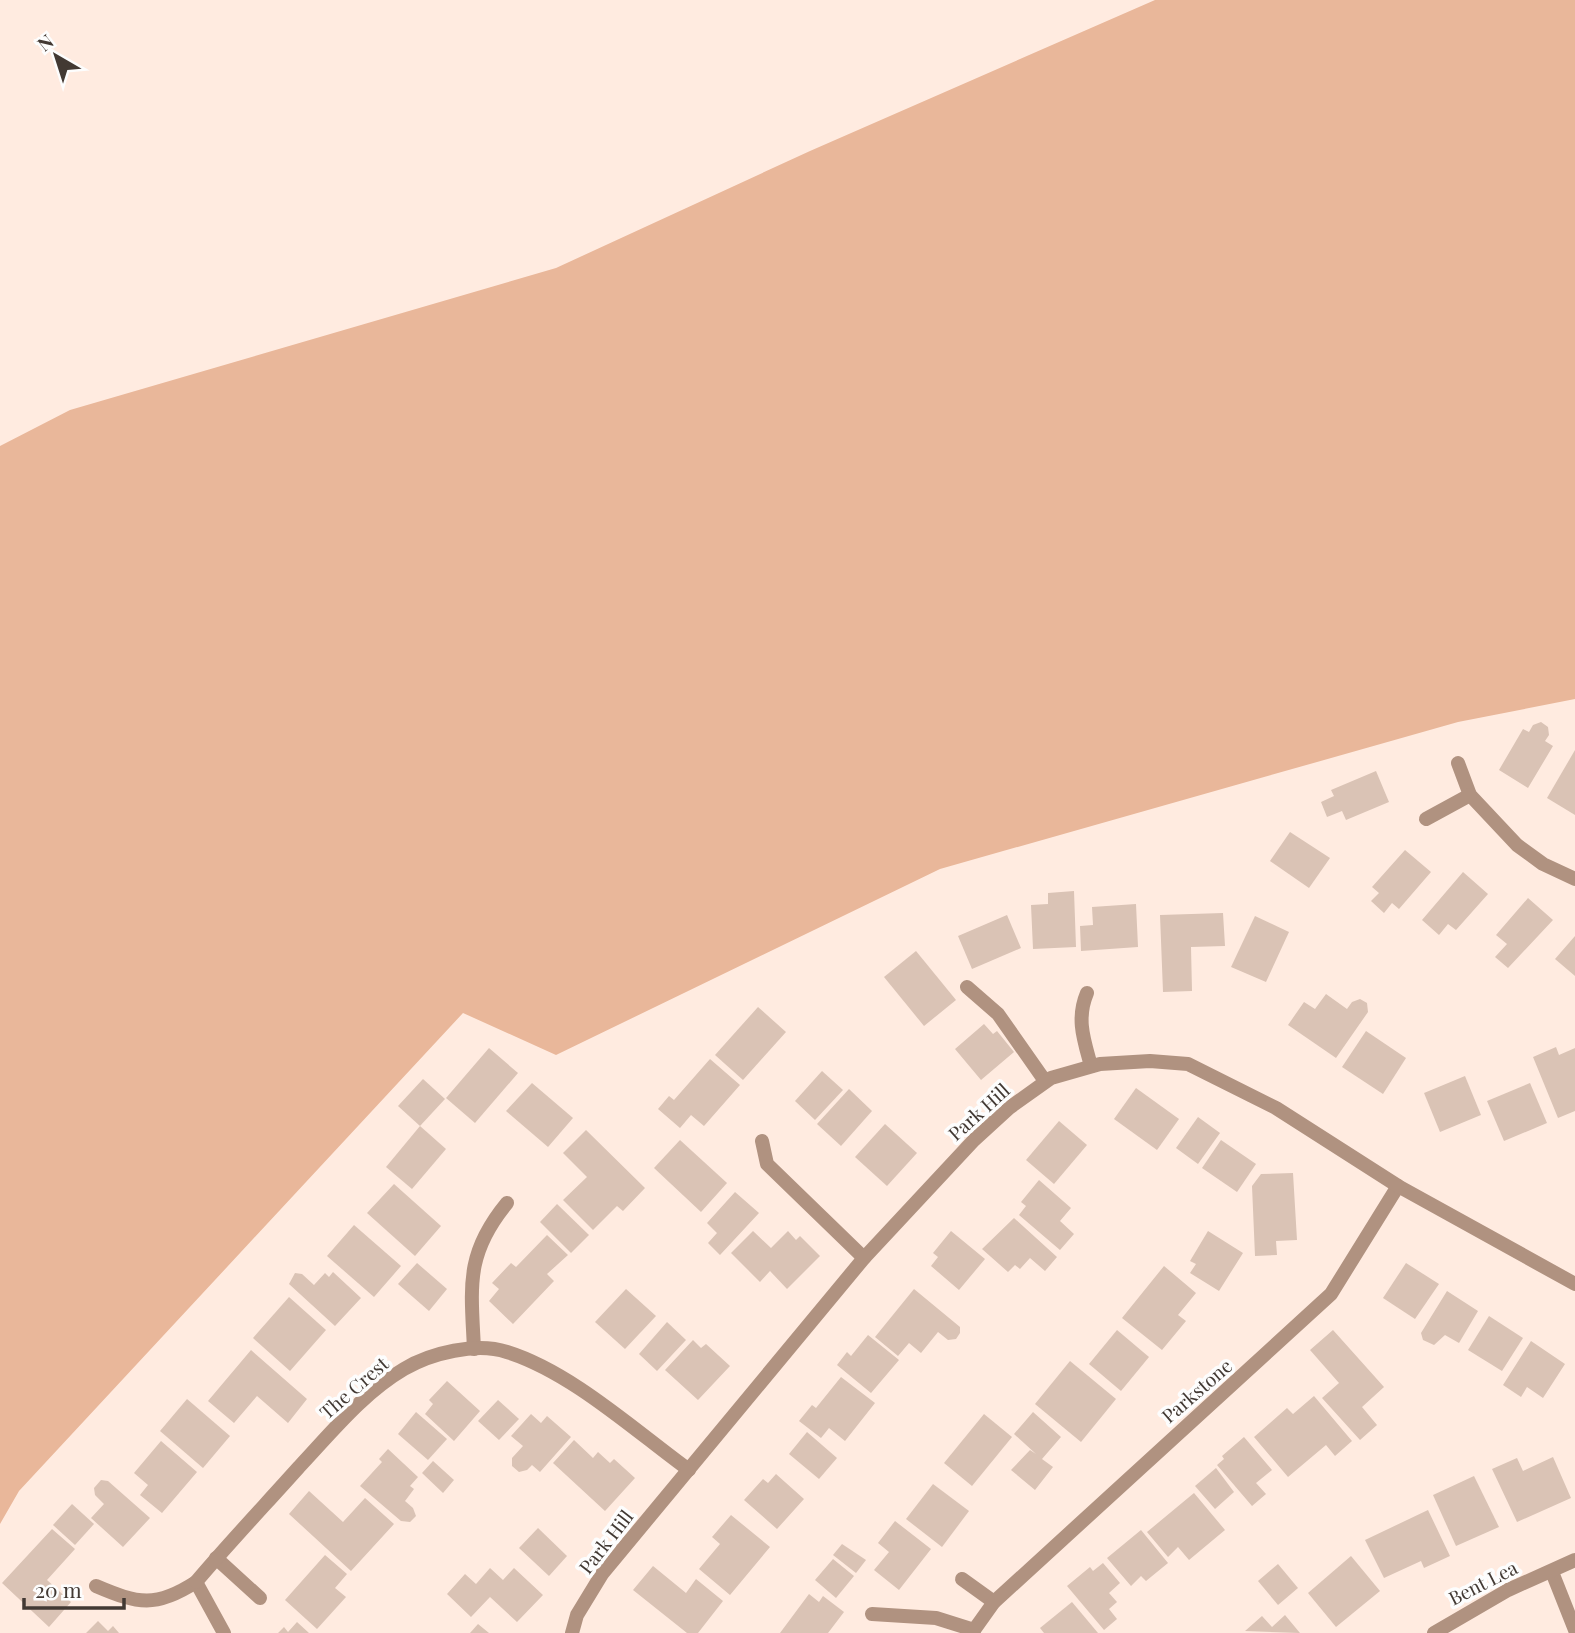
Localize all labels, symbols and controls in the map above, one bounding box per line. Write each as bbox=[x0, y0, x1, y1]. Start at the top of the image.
north arrow bbox=[21, 21, 91, 91]
text: N bbox=[31, 27, 58, 56]
street label: Park Hill bbox=[942, 1076, 1015, 1146]
street label: The Crest bbox=[313, 1350, 393, 1424]
street label: Parkstone bbox=[1156, 1352, 1237, 1428]
street label: Park Hill bbox=[572, 1504, 639, 1579]
street label: Bent Lea bbox=[1444, 1553, 1522, 1611]
scale bar bbox=[24, 1566, 124, 1610]
text: 20 m bbox=[35, 1575, 82, 1603]

